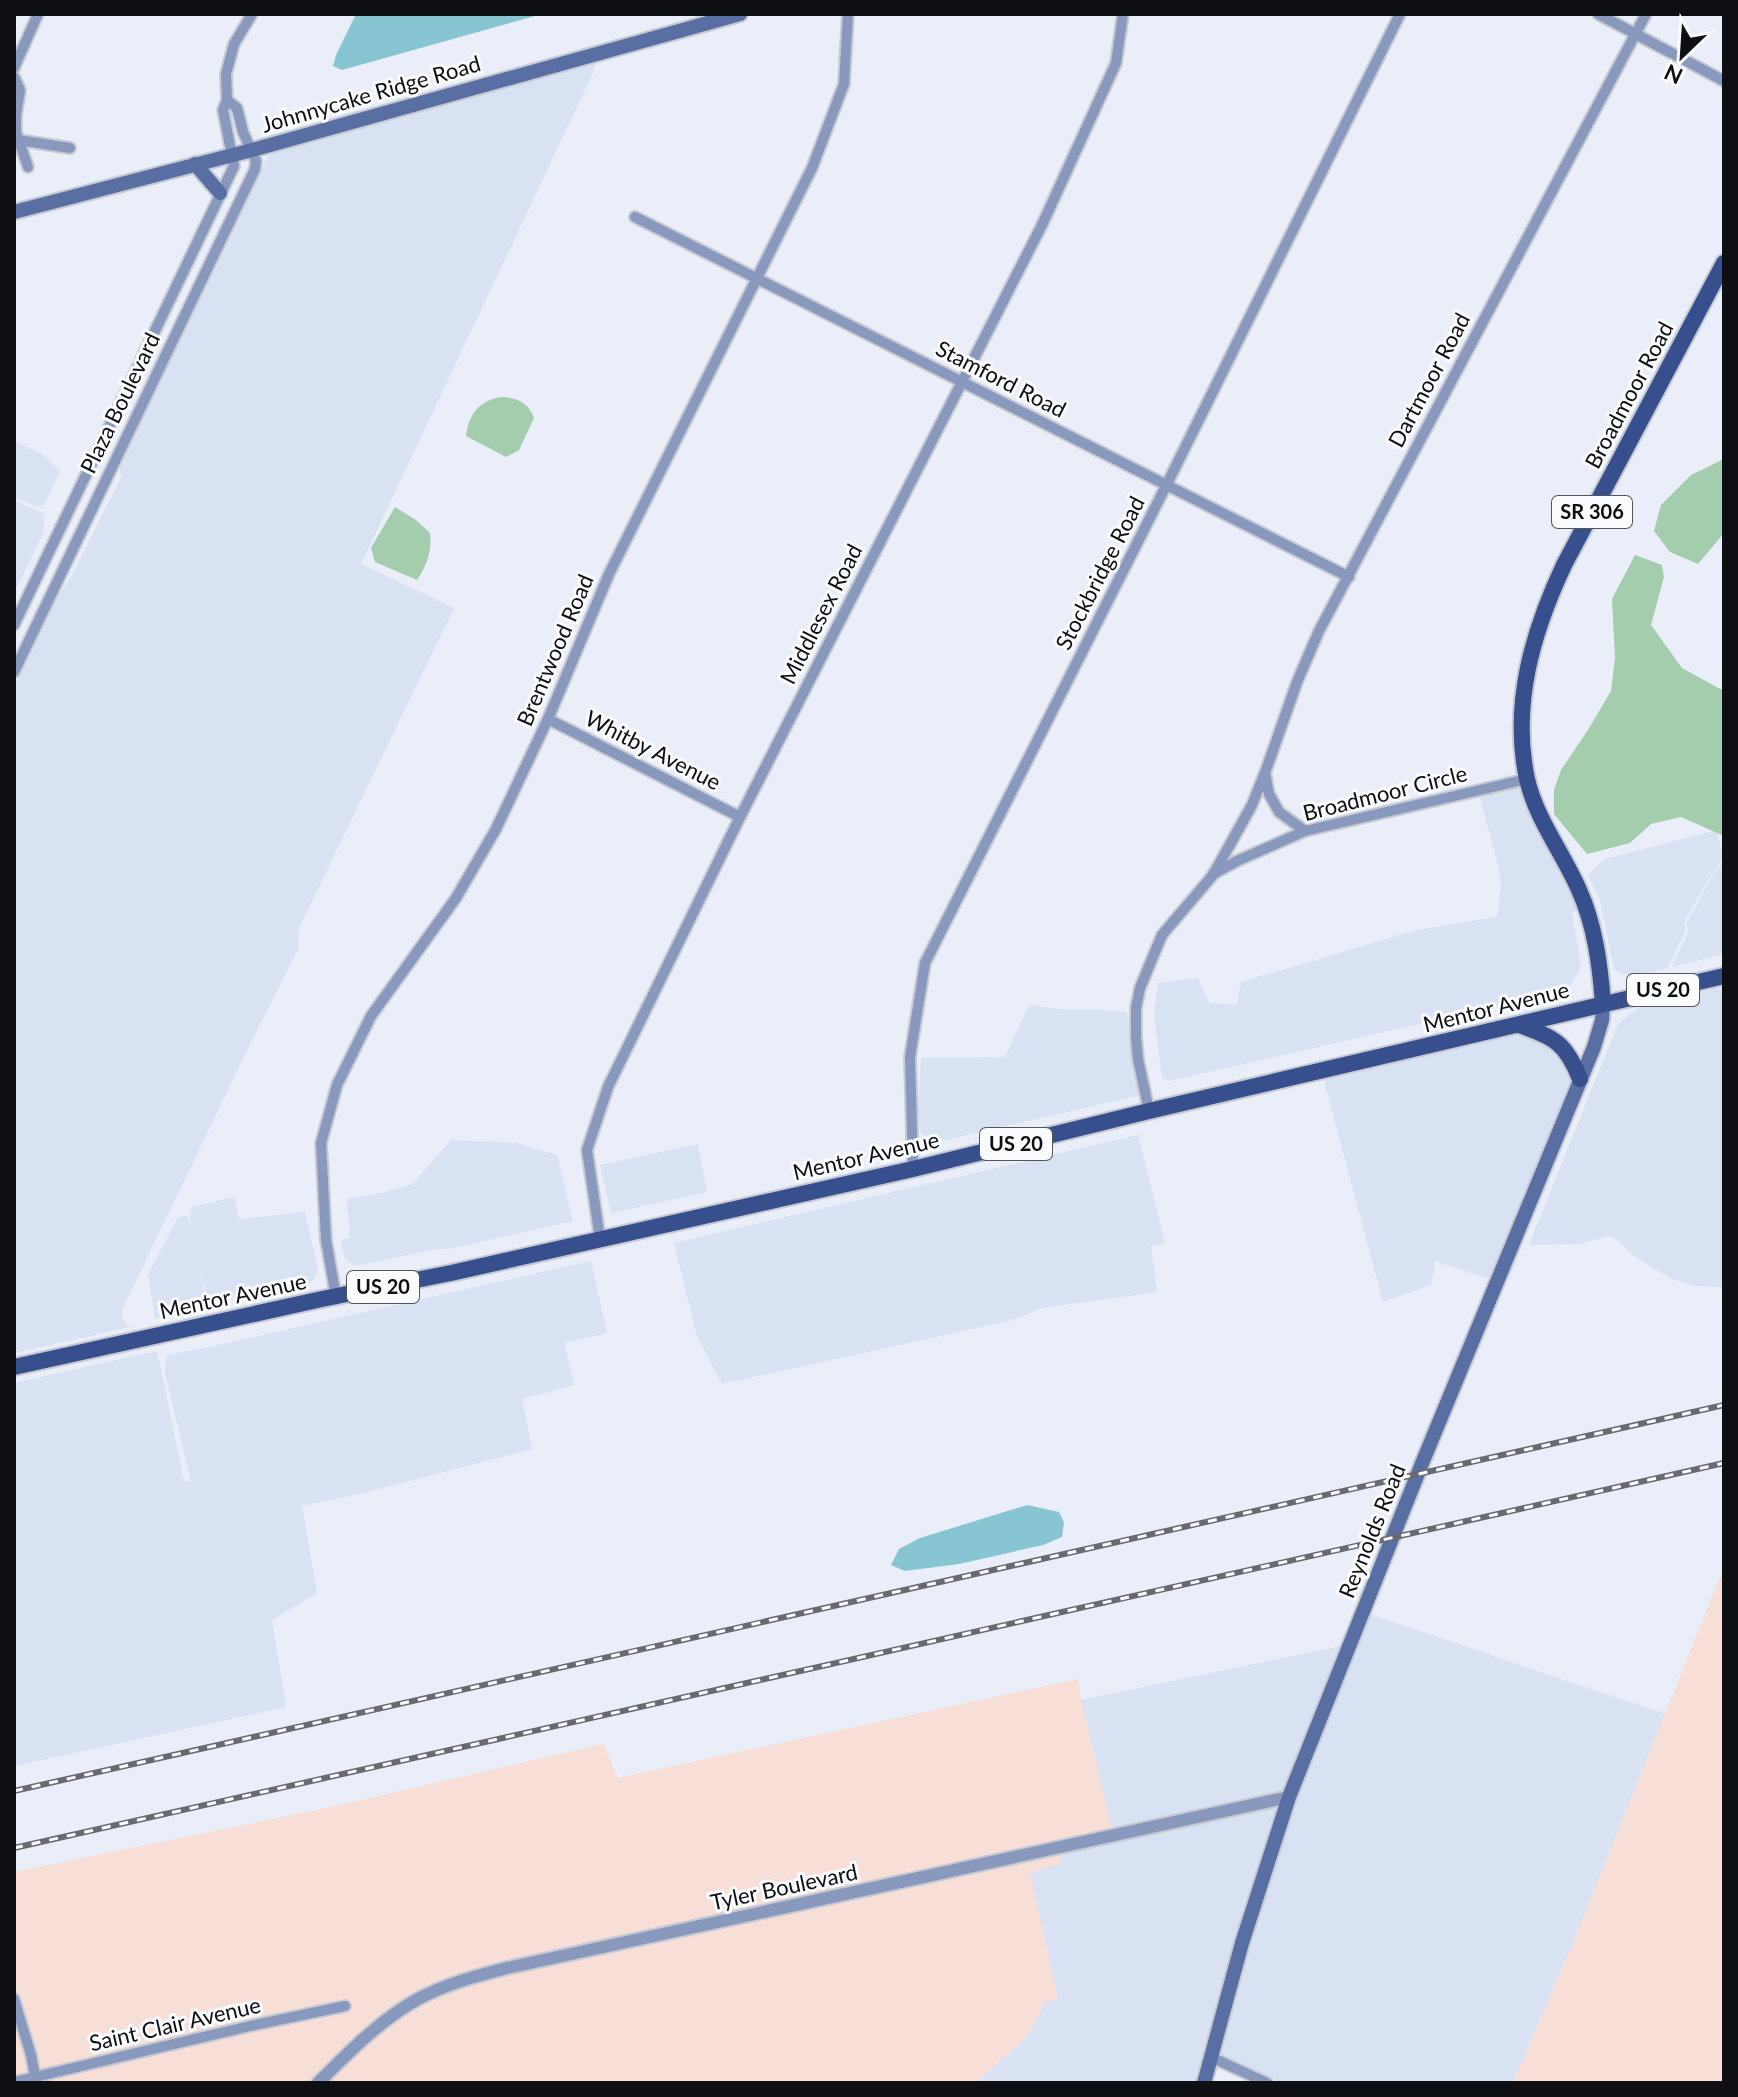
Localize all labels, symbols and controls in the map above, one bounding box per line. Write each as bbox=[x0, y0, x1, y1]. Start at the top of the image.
north arrow bbox=[1642, 16, 1722, 96]
street label: Johnnycake Ridge Road bbox=[258, 49, 484, 138]
text: N bbox=[1660, 59, 1687, 90]
street label: Dartmoor Road bbox=[1382, 308, 1475, 452]
street label: Broadmoor Road bbox=[1579, 317, 1679, 473]
street label: Plaza Boulevard bbox=[74, 328, 165, 477]
street label: Stamford Road bbox=[932, 334, 1071, 423]
street label: Stockbridge Road bbox=[1049, 492, 1150, 654]
road number: SR 306 bbox=[1552, 496, 1632, 528]
street label: Middlesex Road bbox=[774, 539, 867, 688]
street label: Brentwood Road bbox=[510, 570, 599, 730]
street label: Whitby Avenue bbox=[581, 704, 726, 795]
street label: Broadmoor Circle bbox=[1300, 759, 1470, 826]
road number: US 20 bbox=[1627, 974, 1699, 1006]
street label: Mentor Avenue bbox=[1420, 975, 1572, 1038]
street label: Mentor Avenue bbox=[790, 1126, 942, 1185]
road number: US 20 bbox=[980, 1128, 1052, 1160]
street label: Mentor Avenue bbox=[157, 1267, 309, 1324]
road number: US 20 bbox=[347, 1271, 419, 1303]
street label: Reynolds Road bbox=[1332, 1460, 1411, 1602]
street label: Tyler Boulevard bbox=[708, 1858, 860, 1915]
street label: Saint Clair Avenue bbox=[87, 1991, 263, 2056]

